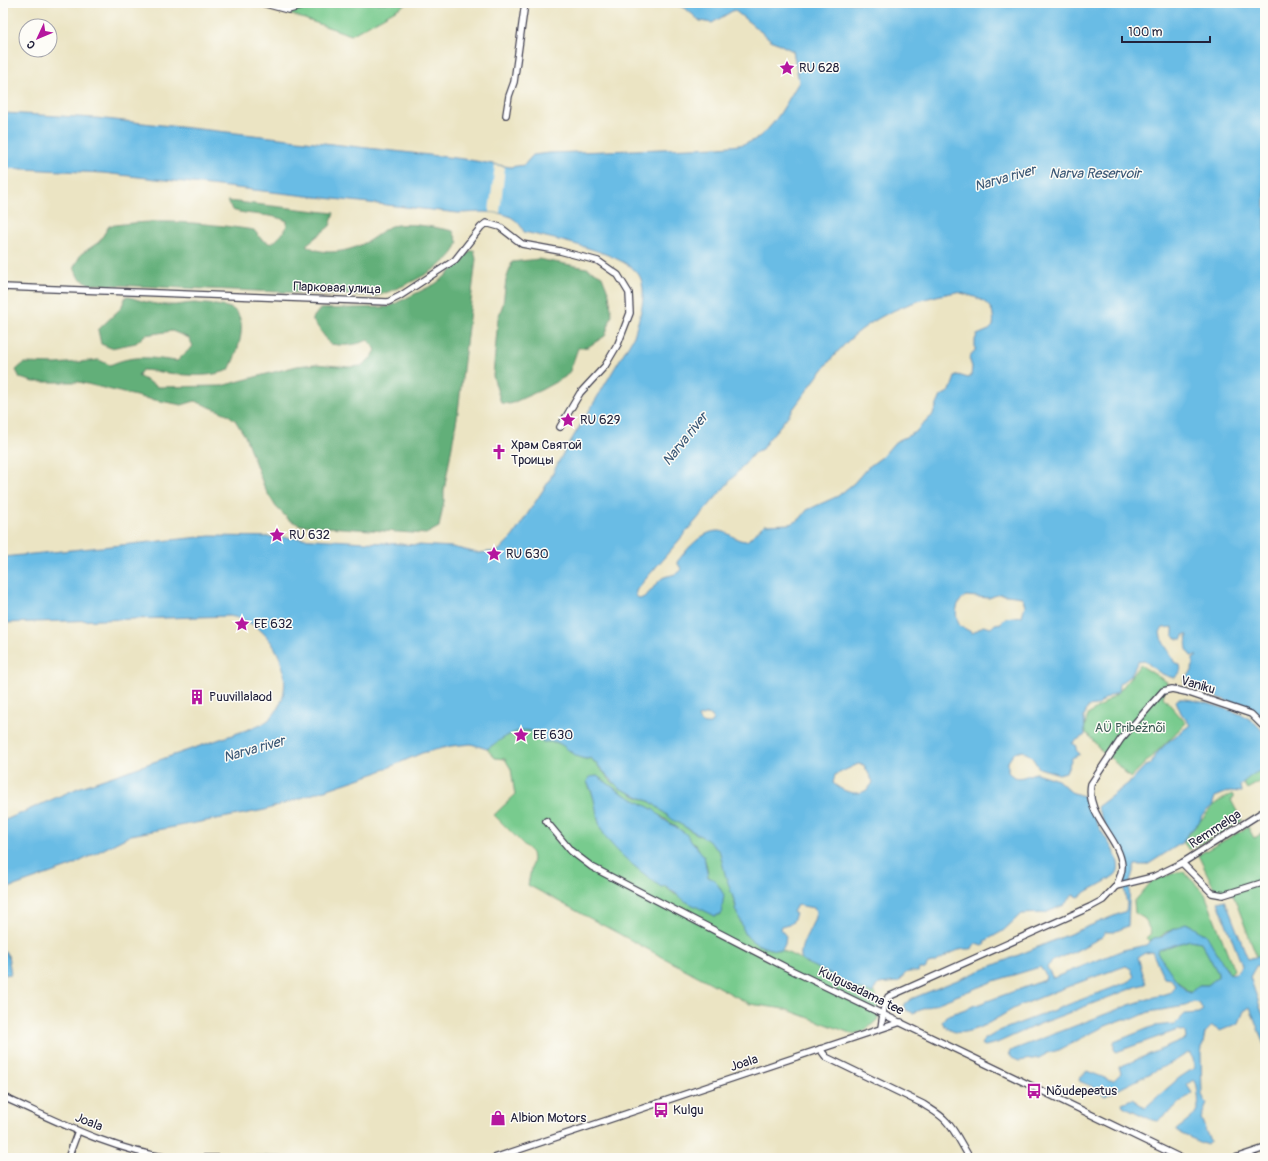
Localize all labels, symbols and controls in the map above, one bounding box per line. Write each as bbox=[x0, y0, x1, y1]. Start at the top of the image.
north arrow bbox=[18, 18, 58, 58]
scale bar bbox=[1122, 18, 1210, 44]
text: 100 m bbox=[1128, 25, 1163, 40]
text: С bbox=[24, 37, 38, 52]
place icon: RU 628 bbox=[778, 59, 796, 77]
place label: RU 628 bbox=[799, 60, 840, 76]
water label: Narva river bbox=[972, 161, 1040, 195]
water label: Narva Reservoir bbox=[1049, 165, 1143, 182]
street label: Парковая улица bbox=[293, 278, 381, 298]
water label: Narva river bbox=[659, 408, 713, 469]
place icon: RU 629 bbox=[559, 411, 577, 429]
place label: RU 629 bbox=[580, 412, 621, 428]
place label: Храм Святой Троицы bbox=[511, 437, 582, 468]
church icon: Храм Святой Троицы bbox=[490, 443, 508, 461]
place icon: RU 632 bbox=[268, 526, 286, 544]
place label: RU 632 bbox=[289, 527, 330, 543]
place icon: RU 630 bbox=[485, 545, 503, 563]
place label: RU 630 bbox=[506, 546, 549, 562]
place icon: EE 632 bbox=[233, 615, 251, 633]
place label: EE 632 bbox=[254, 616, 292, 632]
street label: Vaniku bbox=[1179, 672, 1217, 698]
building icon: Puuvillalaod bbox=[188, 688, 206, 706]
place label: Puuvillalaod bbox=[209, 689, 272, 705]
park label: AÜ Pribežnõi bbox=[1095, 720, 1165, 736]
place icon: EE 630 bbox=[512, 726, 530, 744]
place label: EE 630 bbox=[533, 727, 573, 743]
water label: Narva river bbox=[221, 732, 289, 766]
street label: Remmelga bbox=[1186, 806, 1244, 852]
street label: Kulgusadama tee bbox=[816, 963, 907, 1019]
street label: Joala bbox=[728, 1051, 760, 1075]
bus stop icon: Nõudepeatus bbox=[1025, 1082, 1043, 1100]
place label: Nõudepeatus bbox=[1046, 1083, 1117, 1099]
bus stop icon: Kulgu bbox=[652, 1101, 670, 1119]
place label: Kulgu bbox=[673, 1102, 704, 1118]
street label: Joala bbox=[73, 1109, 105, 1135]
shop icon: Albion Motors bbox=[489, 1109, 507, 1127]
place label: Albion Motors bbox=[510, 1110, 586, 1126]

